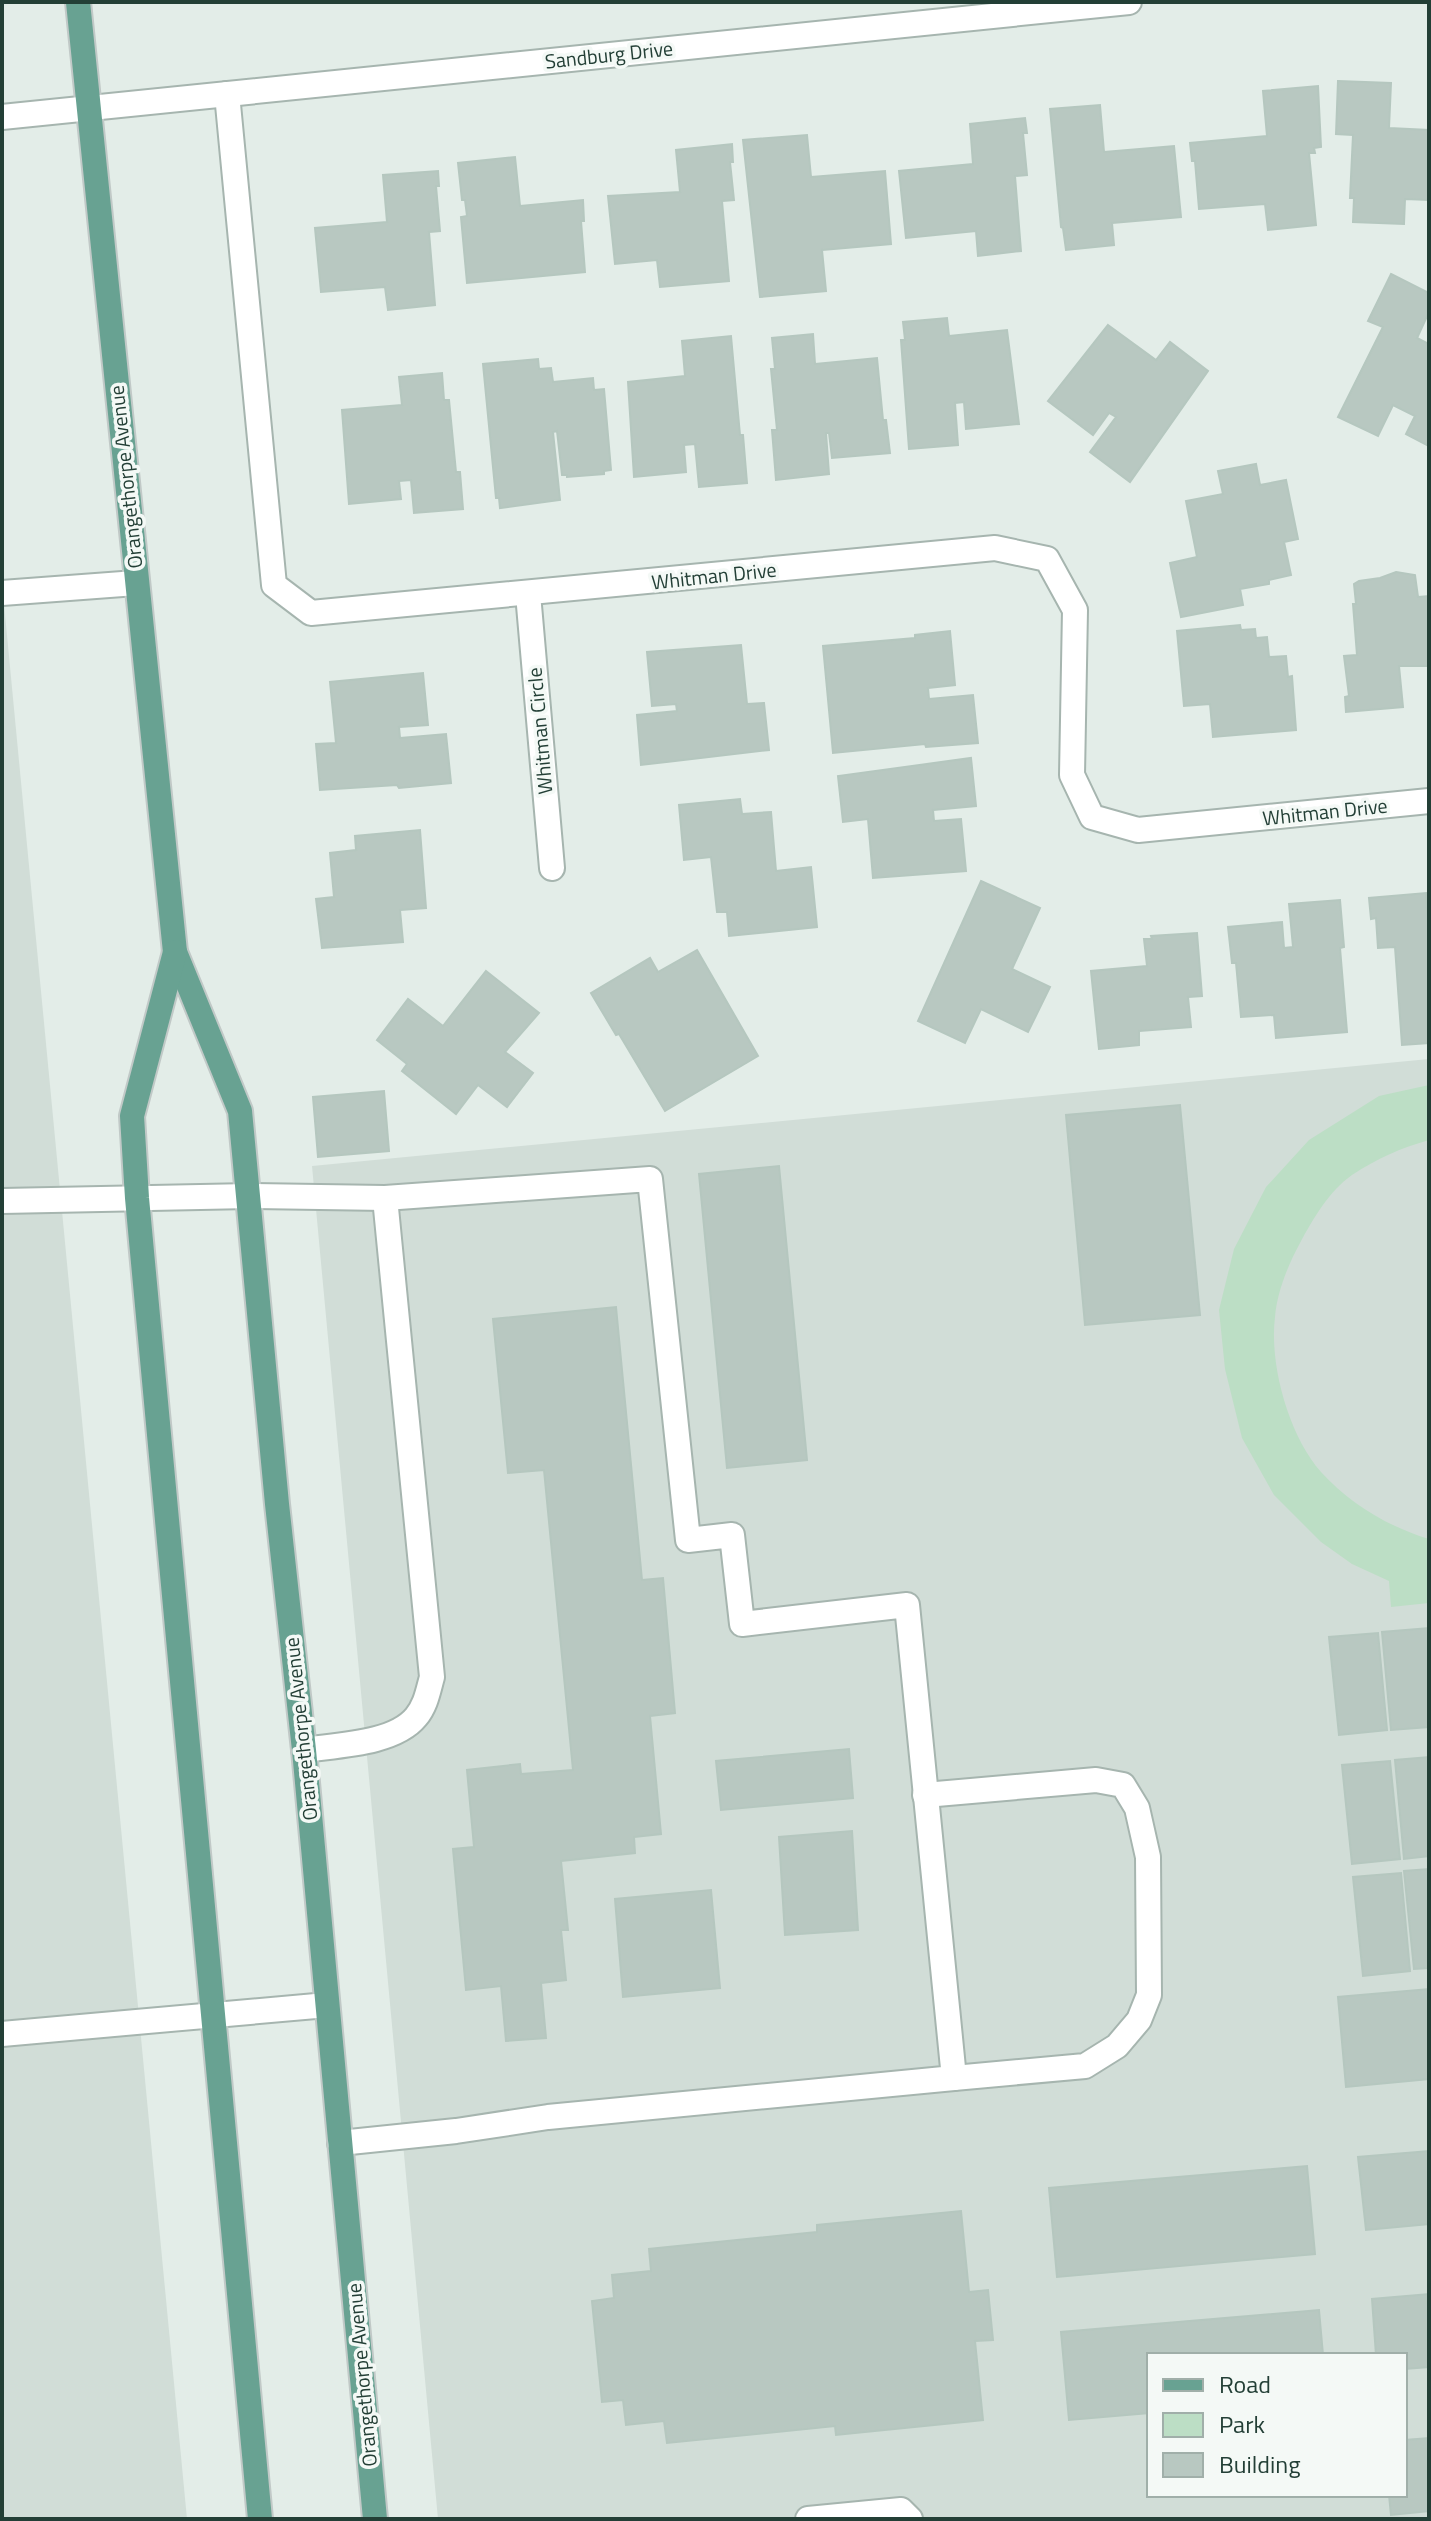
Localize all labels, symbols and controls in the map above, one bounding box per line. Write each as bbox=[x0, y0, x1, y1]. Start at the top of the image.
street label: Sandburg Drive bbox=[543, 32, 674, 77]
street label: Orangethorpe Avenue bbox=[100, 384, 151, 570]
street label: Whitman Drive bbox=[650, 554, 778, 597]
street label: Whitman Circle bbox=[519, 666, 560, 796]
street label: Whitman Drive bbox=[1261, 790, 1389, 833]
street label: Orangethorpe Avenue bbox=[275, 1636, 326, 1822]
street label: Orangethorpe Avenue bbox=[338, 2282, 385, 2468]
legend bbox=[1147, 2353, 1407, 2497]
text: Road bbox=[1219, 2366, 1271, 2402]
text: Park bbox=[1219, 2406, 1265, 2442]
text: Building bbox=[1219, 2446, 1301, 2482]

